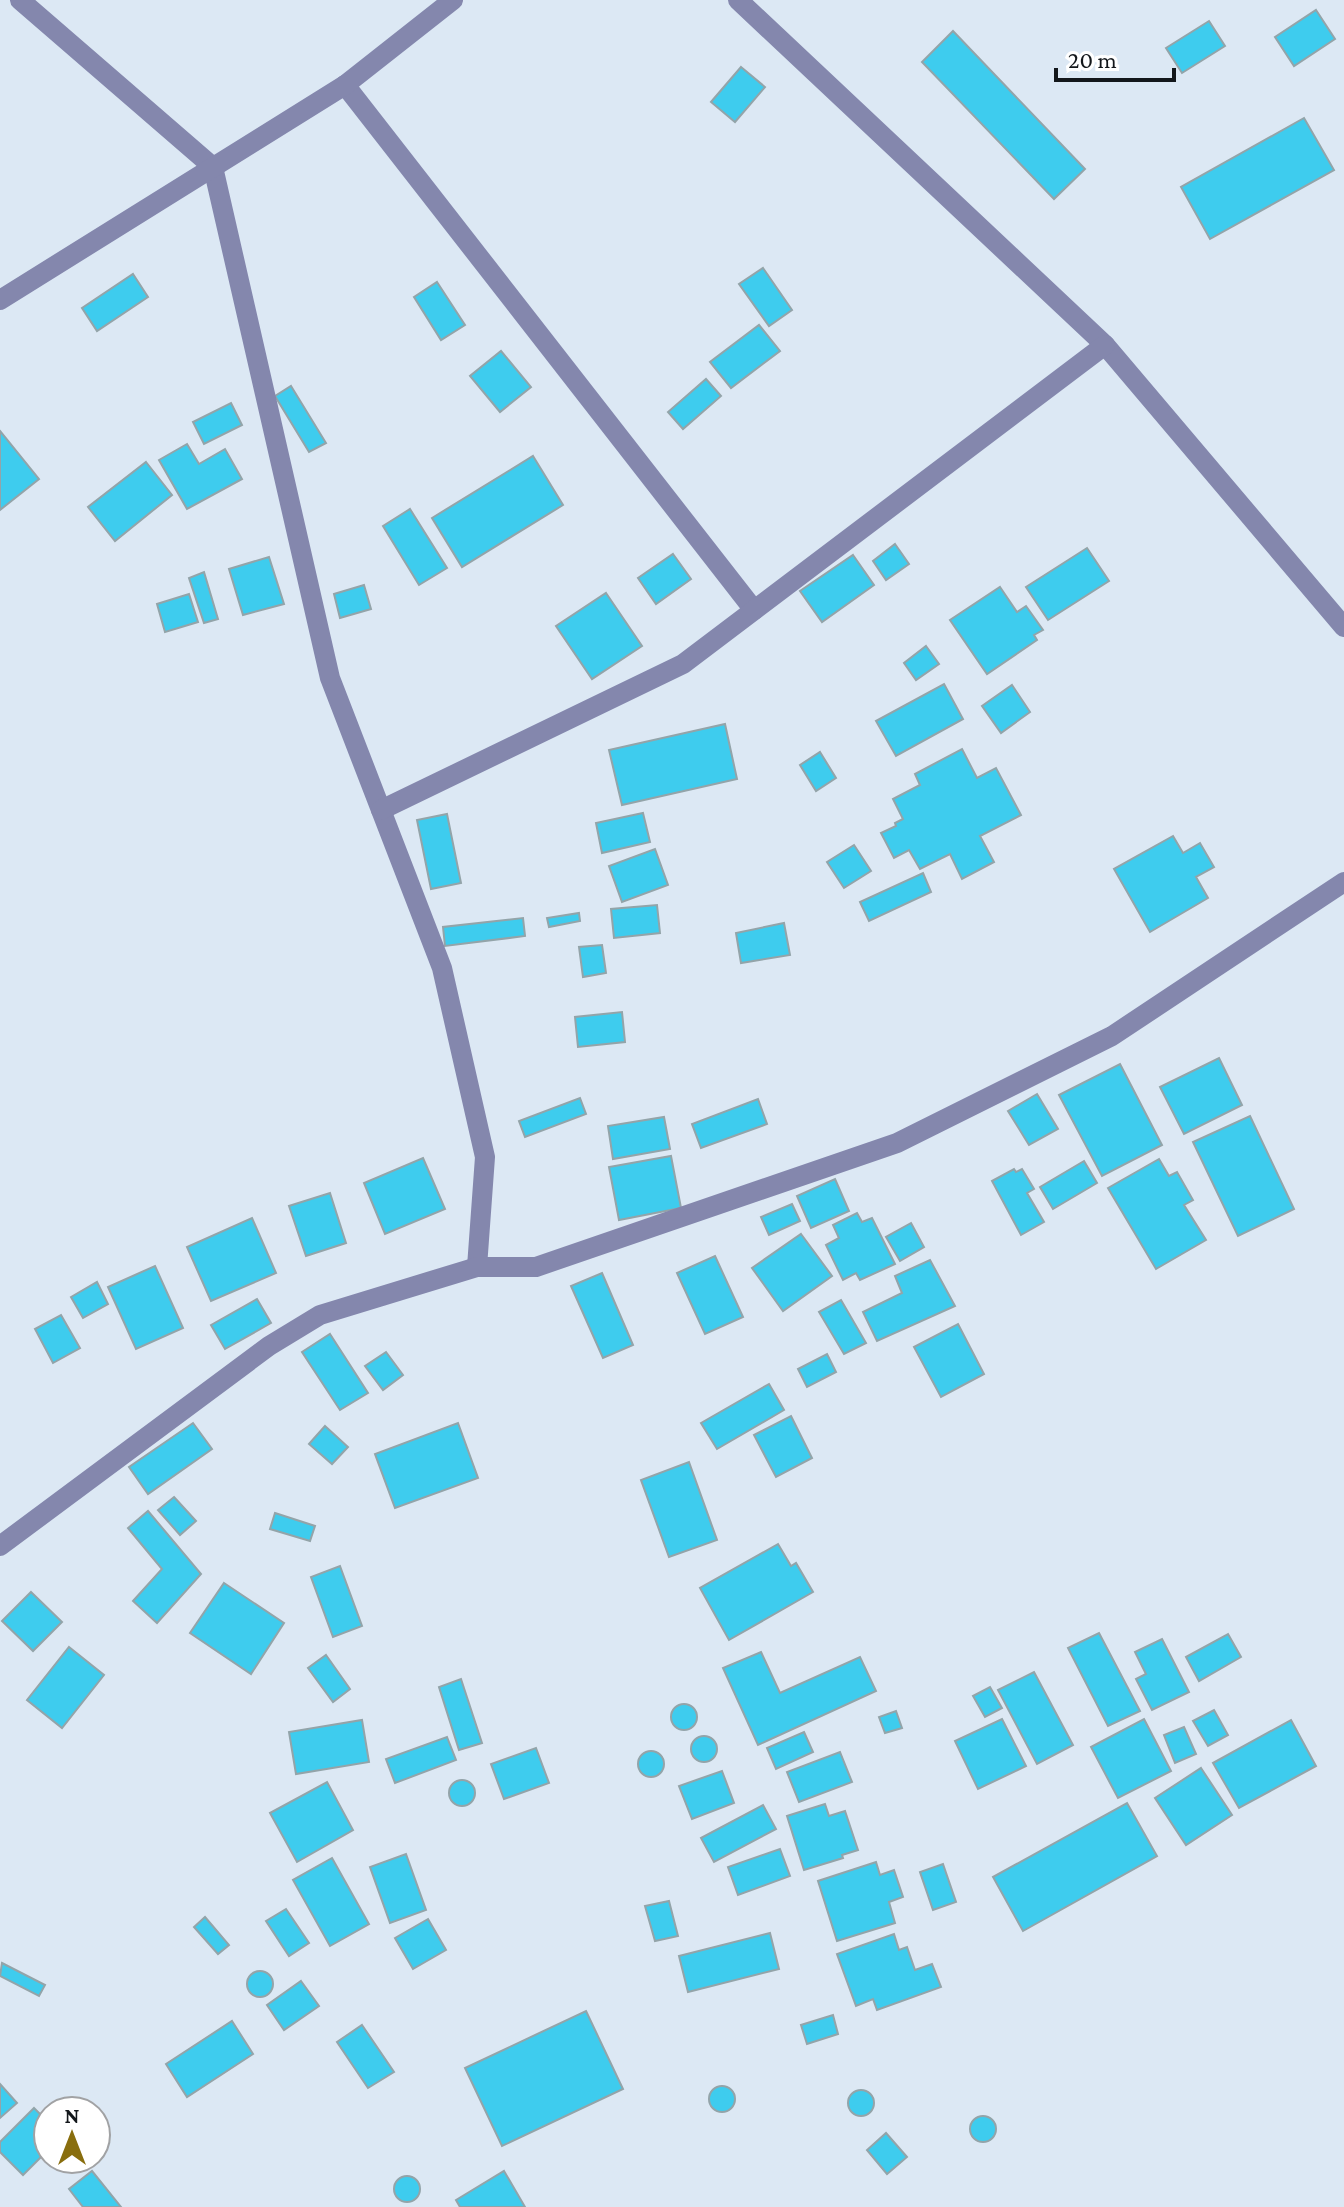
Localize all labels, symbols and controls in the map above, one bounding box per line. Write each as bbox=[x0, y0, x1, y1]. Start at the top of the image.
scale bar bbox=[1056, 32, 1174, 82]
text: 20 m bbox=[1068, 46, 1117, 73]
north arrow bbox=[32, 2095, 112, 2175]
text: N bbox=[65, 2103, 80, 2128]

